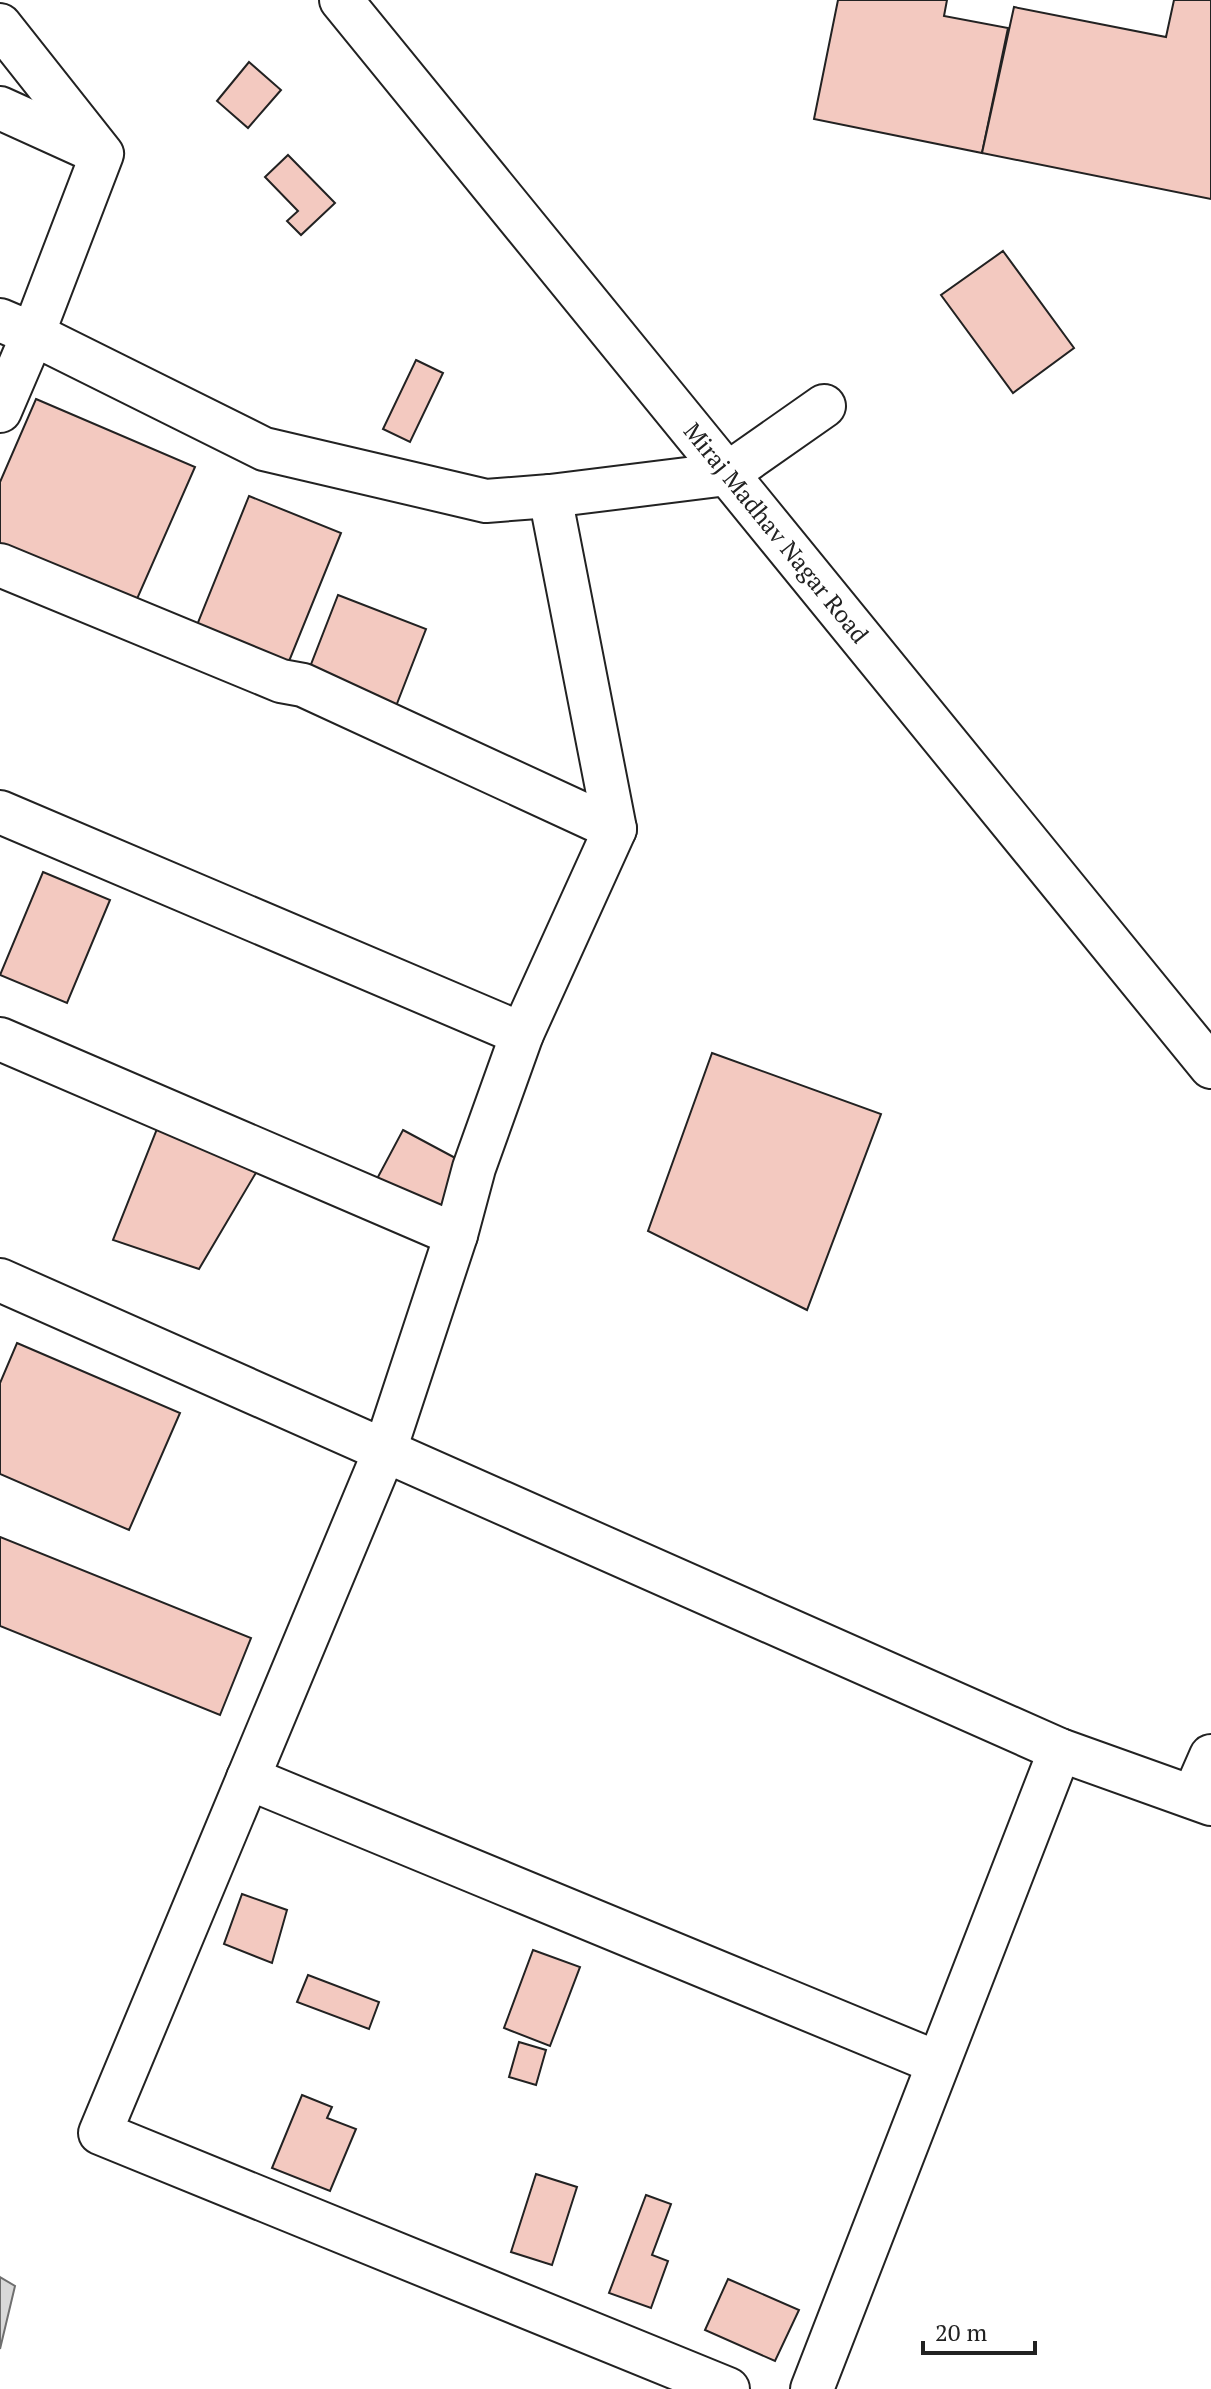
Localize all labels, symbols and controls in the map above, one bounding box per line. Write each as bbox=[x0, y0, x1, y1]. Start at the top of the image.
street label: Miraj Madhav Nagar Road bbox=[677, 416, 876, 650]
scale bar bbox=[923, 2305, 1035, 2355]
text: 20 m bbox=[935, 2316, 987, 2348]

